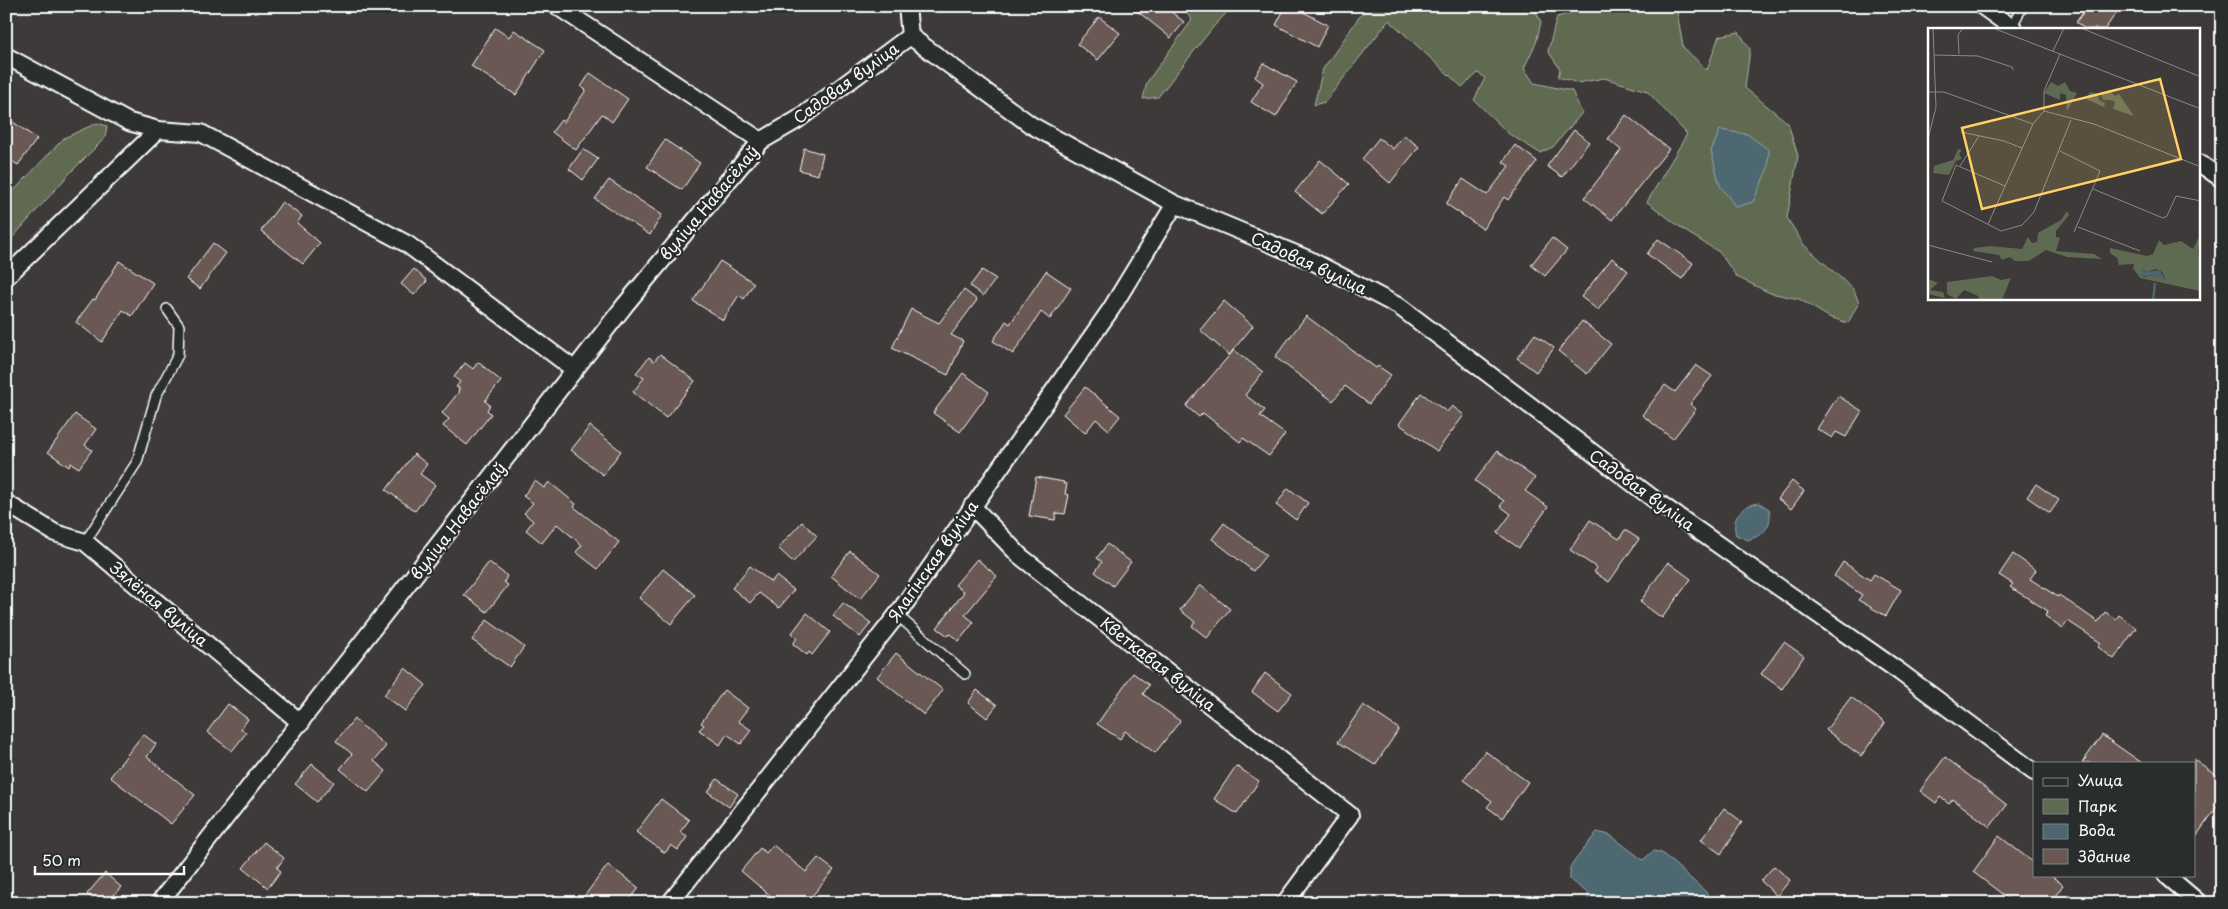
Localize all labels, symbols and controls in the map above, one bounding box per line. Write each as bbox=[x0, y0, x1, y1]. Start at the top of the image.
inset map bbox=[1928, 28, 2200, 300]
street label: Садовая вуліца bbox=[788, 36, 903, 129]
street label: вуліца Навасёлаў bbox=[653, 140, 764, 265]
street label: Садовая вуліца bbox=[1248, 225, 1371, 300]
street label: Садовая вуліца bbox=[1585, 443, 1701, 536]
street label: вуліца Навасёлаў bbox=[404, 456, 511, 584]
street label: Ялагінская вуліца bbox=[881, 495, 983, 626]
street label: Зялёная вуліца bbox=[105, 555, 214, 652]
street label: Кветкавая вуліца bbox=[1096, 610, 1222, 716]
legend bbox=[2033, 762, 2196, 876]
text: Улица bbox=[2078, 768, 2123, 791]
text: Парк bbox=[2078, 794, 2117, 817]
text: Вода bbox=[2078, 818, 2116, 841]
scale bar bbox=[35, 844, 184, 876]
text: Здание bbox=[2078, 844, 2131, 867]
text: 50 m bbox=[42, 848, 81, 871]

